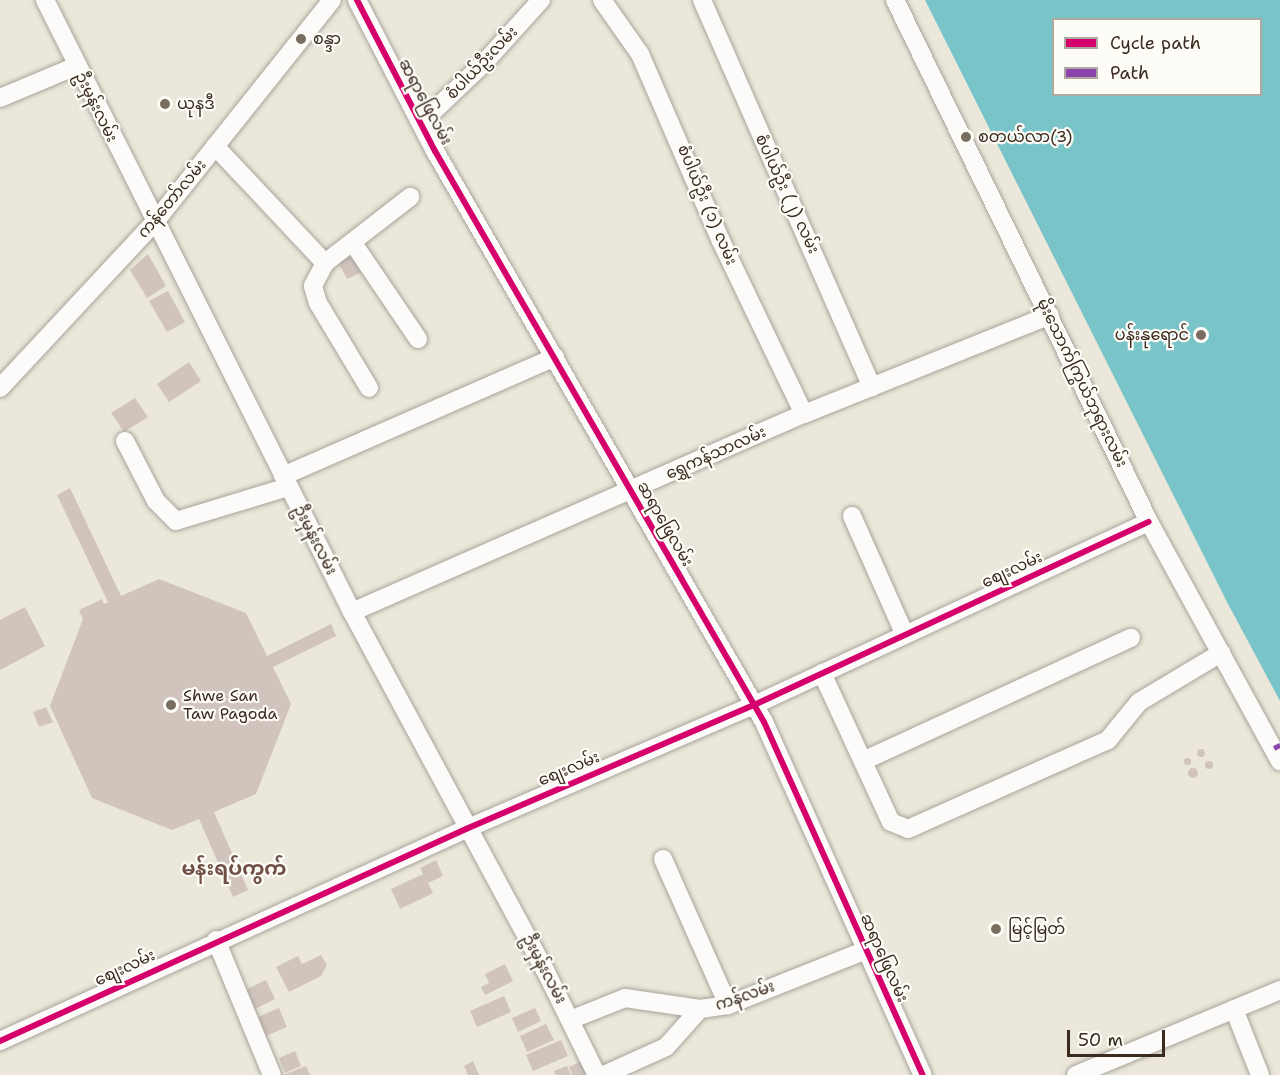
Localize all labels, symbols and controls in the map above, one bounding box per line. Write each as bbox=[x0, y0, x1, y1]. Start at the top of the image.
legend bbox=[1052, 18, 1262, 96]
street label: စံပါယ်ဦးလမ်း bbox=[442, 22, 522, 104]
place label: စန္ဒာ bbox=[313, 29, 341, 49]
text: Cycle path bbox=[1110, 31, 1201, 55]
marker: စန္ဒာ bbox=[294, 32, 308, 46]
street label: ဆရာဖြေလမ်း bbox=[394, 56, 456, 148]
text: Path bbox=[1110, 61, 1149, 85]
street label: ဦးမှန်းလမ်း bbox=[71, 69, 121, 145]
place label: ယုနဒီ bbox=[177, 94, 214, 114]
marker: ယုနဒီ bbox=[158, 97, 172, 111]
place label: စတယ်လာ(3) bbox=[978, 127, 1072, 147]
marker: စတယ်လာ(3) bbox=[959, 130, 973, 144]
street label: စံပါယ်ဦး (၂) လမ်း bbox=[751, 131, 823, 257]
street label: စံပါယ်ဦး (၁) လမ်း bbox=[673, 142, 741, 268]
street label: ကန်တော်လမ်း bbox=[134, 156, 210, 242]
street label: မိုးသောက်ကြွယ်ဘုရားလမ်း bbox=[1033, 295, 1131, 471]
place label: ပန်းနုရောင် bbox=[1115, 325, 1189, 345]
marker: ပန်းနုရောင် bbox=[1194, 328, 1208, 342]
street label: ‌ရွှေကန်သာလမ်း bbox=[663, 422, 769, 484]
street label: ဆရာဖြေလမ်း bbox=[633, 478, 697, 570]
street label: ဦးမှန်းလမ်း bbox=[289, 502, 341, 578]
street label: စျေးလမ်း bbox=[979, 548, 1045, 592]
place label: Shwe San Taw Pagoda bbox=[183, 686, 278, 724]
marker: Shwe San Taw Pagoda bbox=[164, 698, 178, 712]
street label: စျေးလမ်း bbox=[535, 748, 603, 790]
district label: မန်းရပ်ကွက် bbox=[181, 856, 287, 880]
street label: ဆရာဖြေလမ်း bbox=[856, 911, 912, 1005]
place label: မြင့်မြတ် bbox=[1008, 919, 1065, 939]
marker: မြင့်မြတ် bbox=[989, 922, 1003, 936]
street label: ဦးမှန်းလမ်း bbox=[518, 931, 570, 1007]
street label: စျေးလမ်း bbox=[92, 946, 158, 990]
street label: ကန်လမ်း bbox=[713, 977, 777, 1015]
scale bar bbox=[1070, 1018, 1168, 1056]
text: 50 m bbox=[1078, 1028, 1123, 1052]

